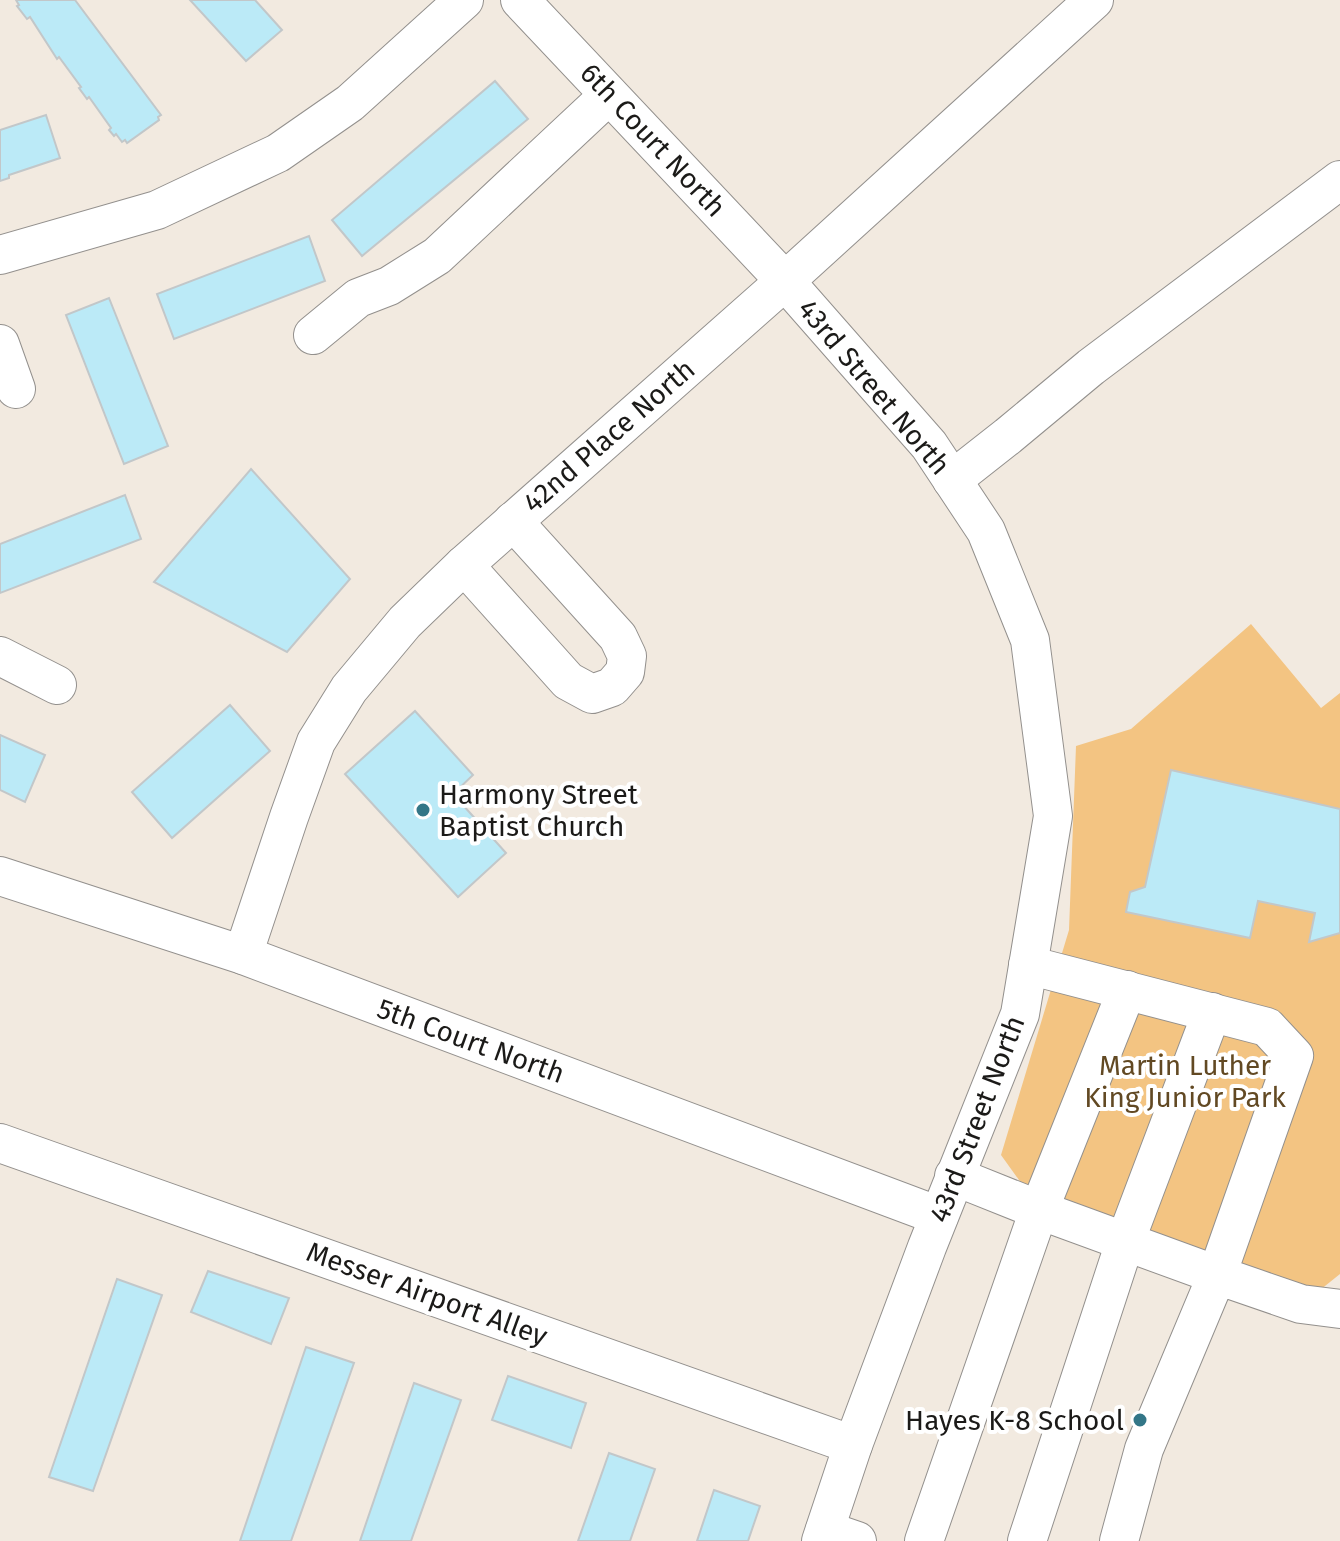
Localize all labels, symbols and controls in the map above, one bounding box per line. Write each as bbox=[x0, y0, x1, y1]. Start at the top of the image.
street label: 6th Court North bbox=[573, 56, 733, 224]
street label: 43rd Street North bbox=[791, 293, 957, 481]
street label: 42nd Place North bbox=[517, 353, 701, 519]
place label: Harmony Street Baptist Church bbox=[439, 778, 639, 843]
marker: Harmony Street Baptist Church bbox=[414, 801, 432, 819]
street label: 5th Court North bbox=[373, 992, 569, 1090]
street label: 43rd Street North bbox=[922, 1011, 1032, 1227]
park label: Martin Luther King Junior Park bbox=[1084, 1049, 1286, 1114]
street label: Messer Airport Alley bbox=[302, 1235, 552, 1353]
place label: Hayes K-8 School bbox=[905, 1404, 1124, 1437]
marker: Hayes K-8 School bbox=[1131, 1411, 1149, 1429]

